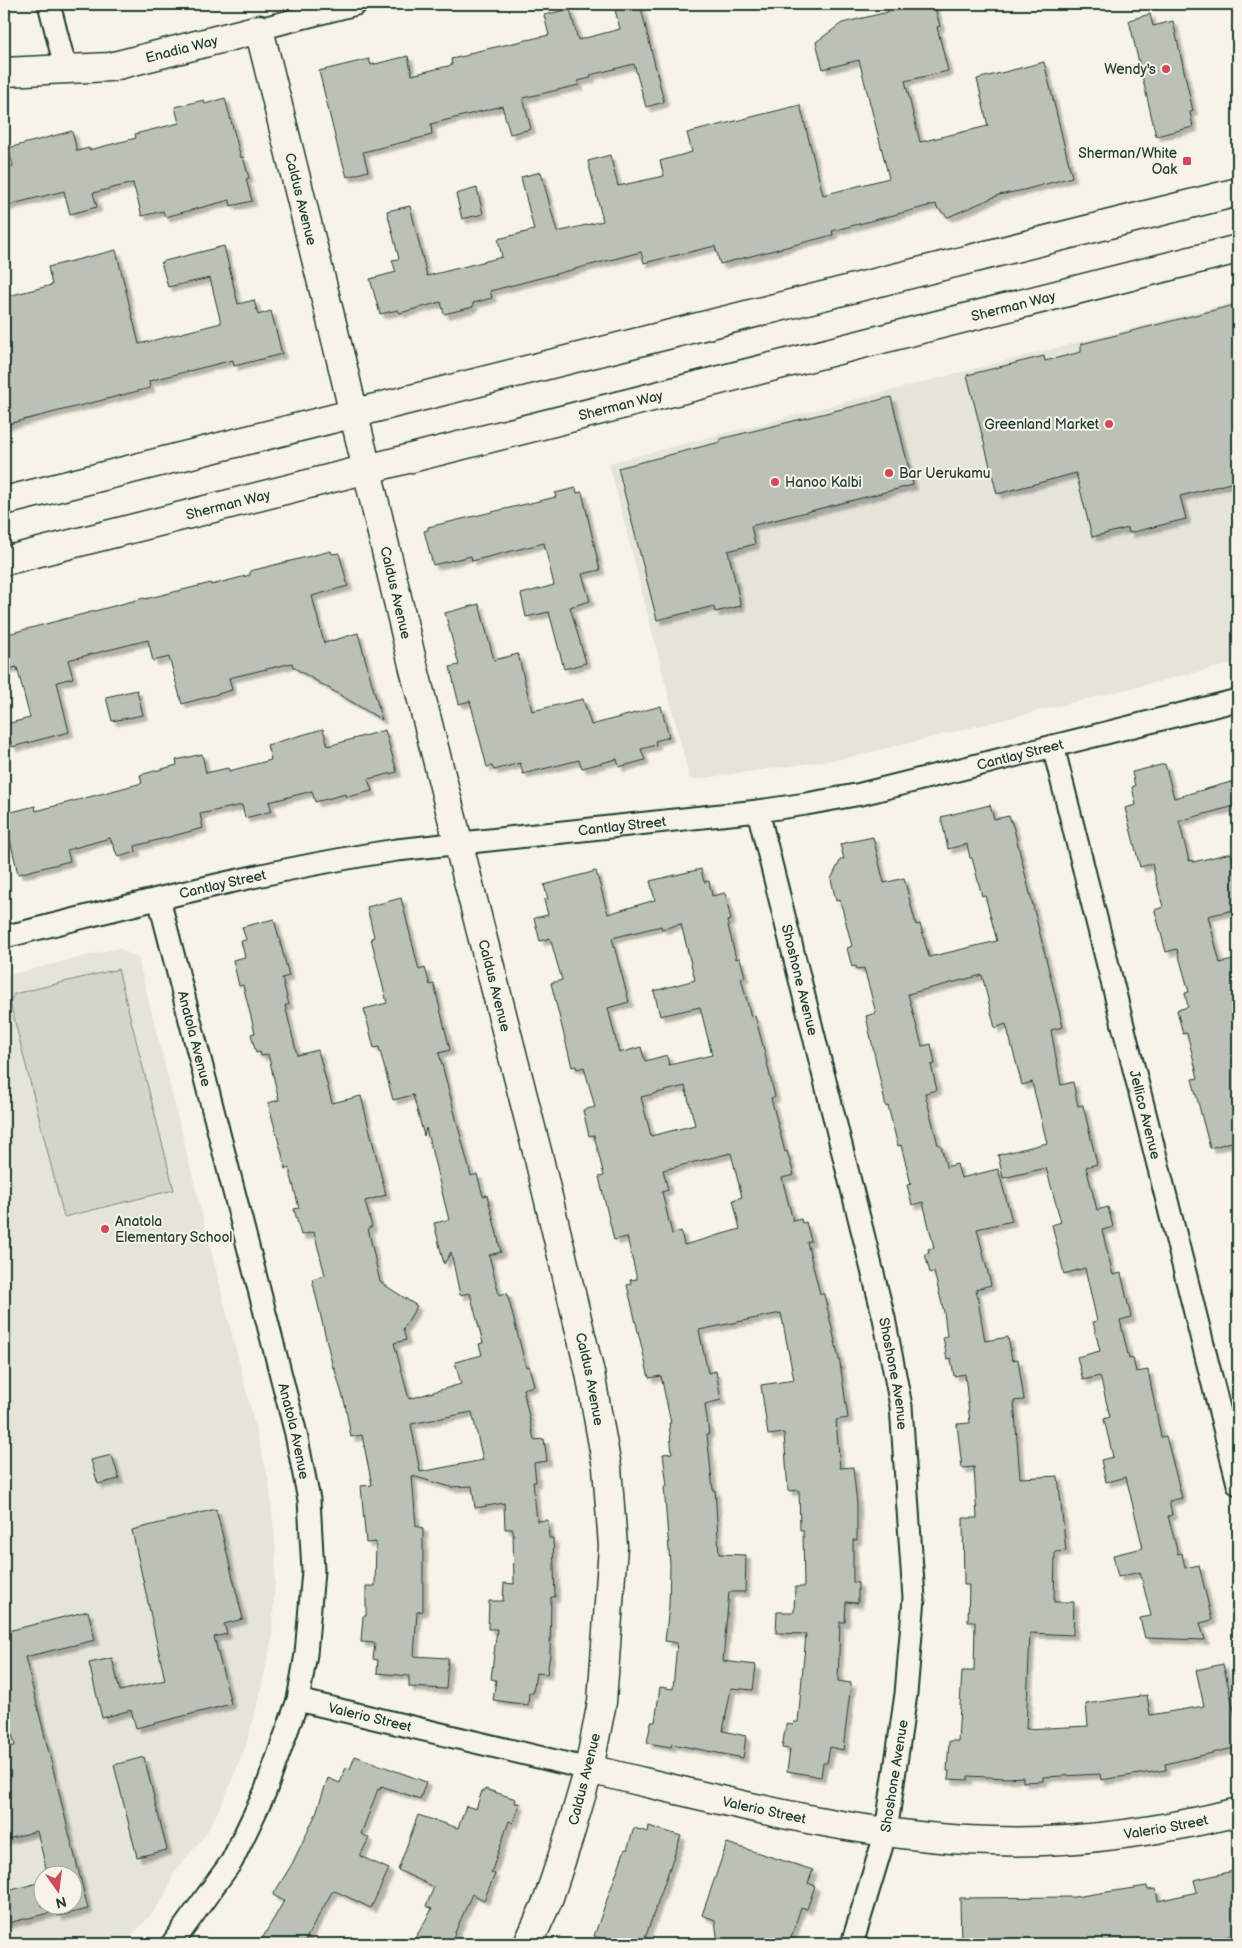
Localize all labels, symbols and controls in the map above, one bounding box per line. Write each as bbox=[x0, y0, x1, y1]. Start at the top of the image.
street label: Enadia Way bbox=[144, 32, 220, 67]
place label: Wendy's bbox=[1104, 61, 1156, 78]
marker: Wendy's bbox=[1160, 63, 1172, 75]
place label: Sherman/White Oak bbox=[1078, 145, 1177, 178]
street label: Caldus Avenue bbox=[281, 151, 320, 247]
marker: Sherman/White Oak bbox=[1181, 155, 1193, 167]
street label: Sherman Way bbox=[969, 287, 1058, 325]
street label: Sherman Way bbox=[577, 387, 665, 424]
place label: Greenland Market bbox=[984, 416, 1100, 433]
marker: Greenland Market bbox=[1103, 418, 1115, 430]
place label: Bar Uerukamu bbox=[899, 465, 991, 482]
marker: Bar Uerukamu bbox=[883, 467, 895, 479]
place label: Hanoo Kalbi bbox=[785, 474, 862, 491]
marker: Hanoo Kalbi bbox=[769, 476, 781, 488]
street label: Sherman Way bbox=[184, 486, 273, 524]
street label: Caldus Avenue bbox=[376, 545, 415, 641]
street label: Cantlay Street bbox=[975, 736, 1066, 774]
street label: Cantlay Street bbox=[577, 813, 668, 839]
street label: Cantlay Street bbox=[178, 866, 268, 902]
street label: Shoshone Avenue bbox=[777, 923, 821, 1037]
street label: Caldus Avenue bbox=[474, 938, 514, 1033]
street label: Anatola Avenue bbox=[174, 989, 215, 1088]
street label: Jellico Avenue bbox=[1126, 1068, 1164, 1161]
place label: Anatola Elementary School bbox=[115, 1213, 233, 1246]
marker: Anatola Elementary School bbox=[99, 1223, 111, 1235]
street label: Shoshone Avenue bbox=[875, 1316, 911, 1430]
street label: Caldus Avenue bbox=[572, 1331, 607, 1427]
street label: Anatola Avenue bbox=[274, 1381, 313, 1481]
street label: Valerio Street bbox=[326, 1699, 414, 1736]
street label: Shoshone Avenue bbox=[877, 1719, 912, 1834]
street label: Caldus Avenue bbox=[565, 1731, 604, 1827]
street label: Valerio Street bbox=[721, 1793, 808, 1828]
street label: Valerio Street bbox=[1123, 1811, 1210, 1843]
north arrow bbox=[32, 1866, 82, 1916]
text: N bbox=[54, 1893, 68, 1912]

